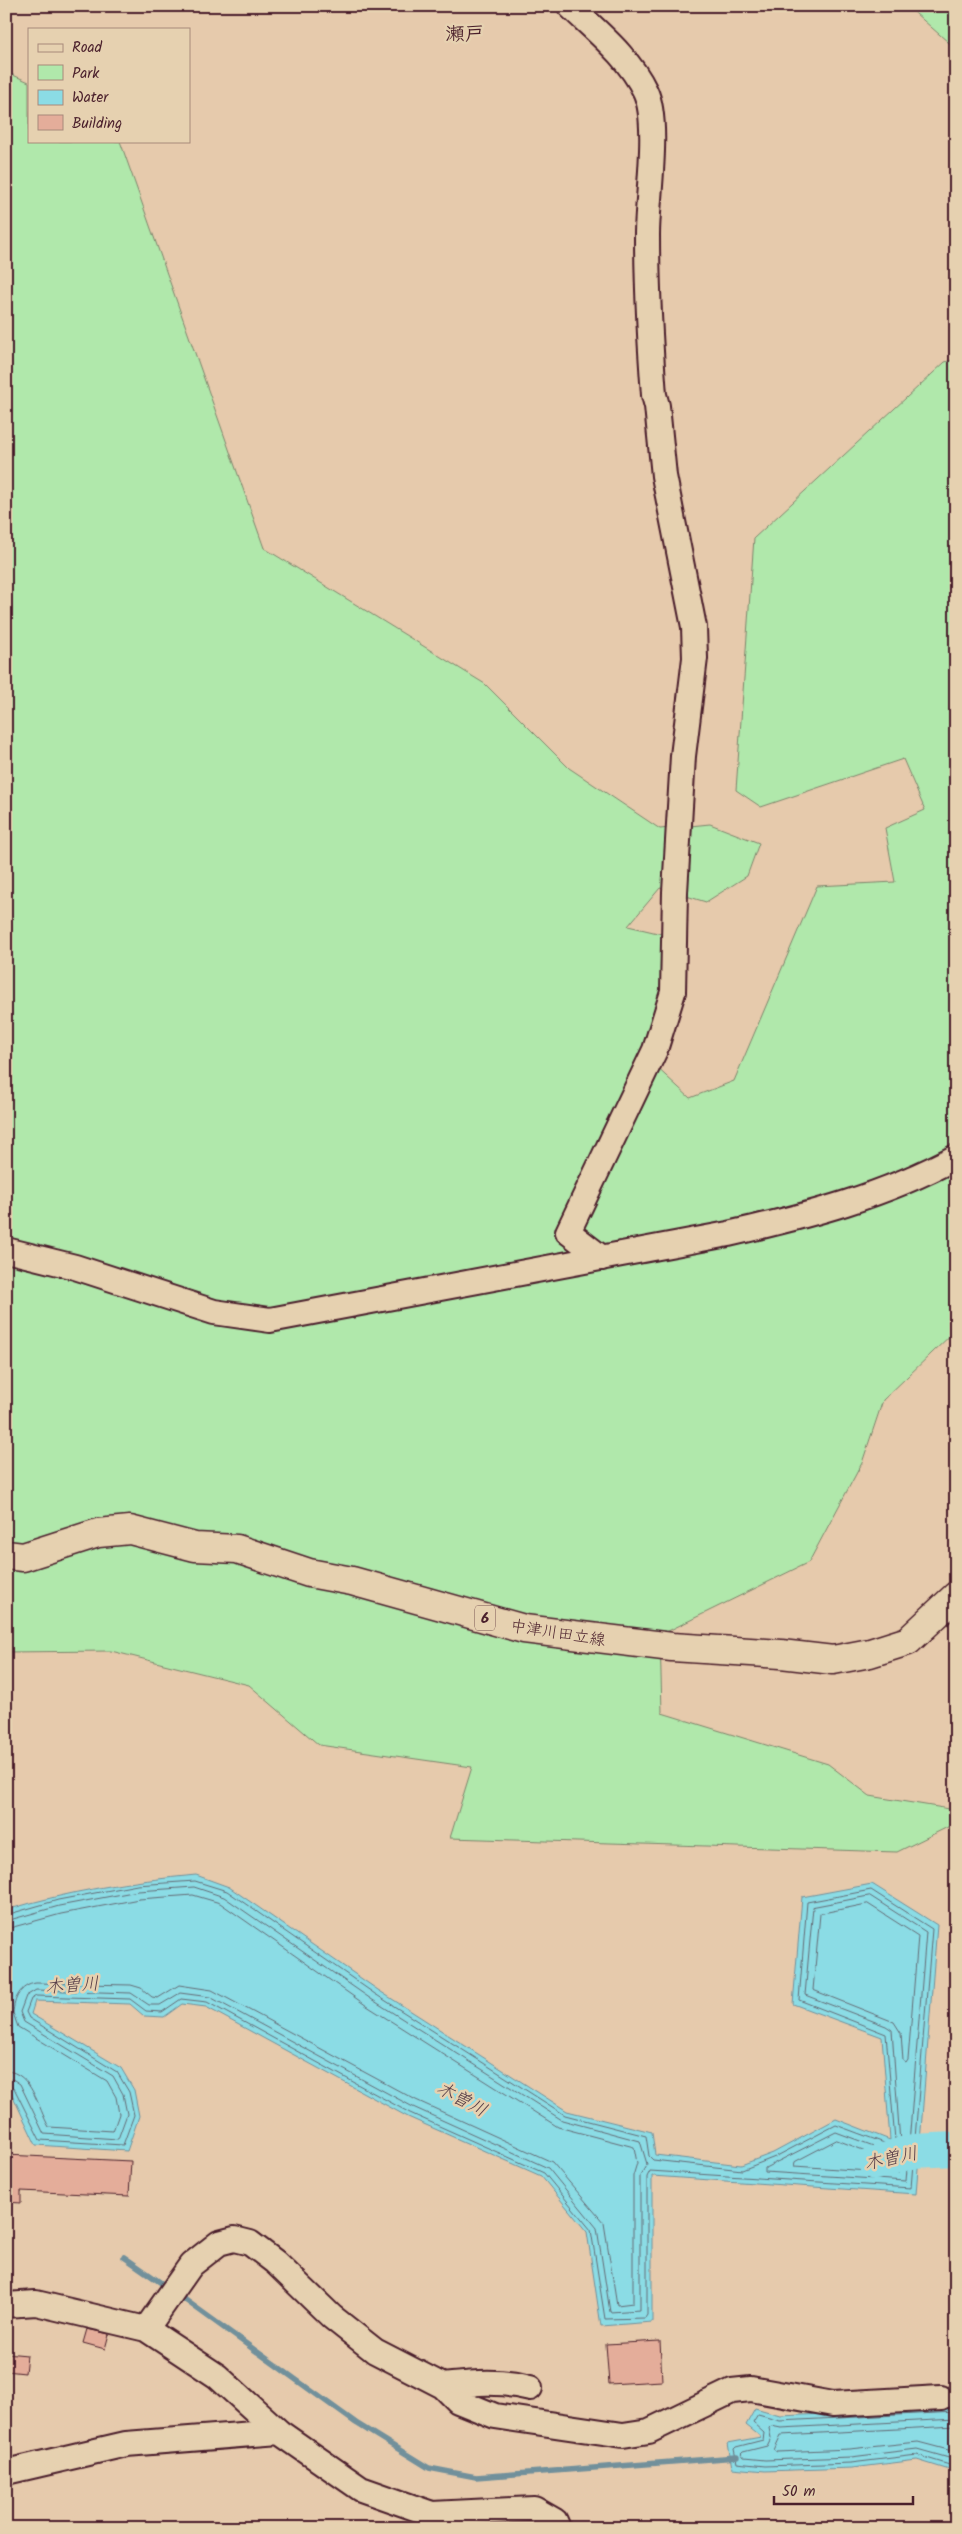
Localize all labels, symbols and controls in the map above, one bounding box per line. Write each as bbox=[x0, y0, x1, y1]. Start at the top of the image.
district label: 瀬戸 bbox=[446, 20, 484, 50]
legend bbox=[28, 28, 190, 142]
text: Road bbox=[72, 36, 103, 60]
text: Park bbox=[72, 62, 100, 86]
text: Water bbox=[72, 86, 109, 110]
text: Building bbox=[72, 112, 122, 136]
road number: 6 bbox=[475, 1606, 495, 1630]
street label: 中津川田立線 bbox=[508, 1614, 607, 1653]
water label: 木曽川 bbox=[44, 1970, 100, 2003]
water label: 木曽川 bbox=[431, 2075, 492, 2126]
water label: 木曽川 bbox=[862, 2140, 921, 2179]
scale bar bbox=[774, 2474, 913, 2506]
text: 50 m bbox=[782, 2480, 816, 2504]

